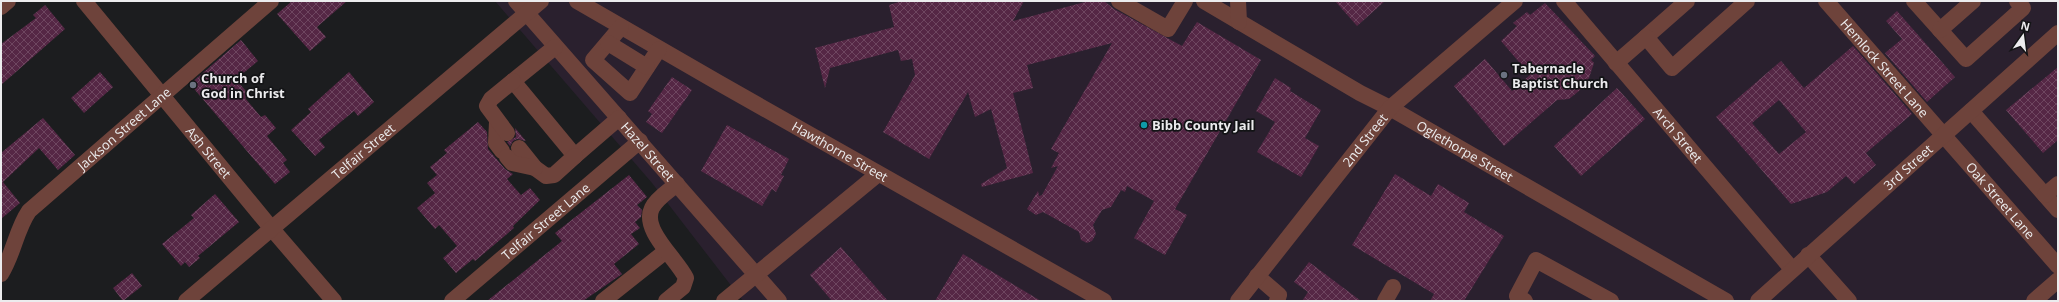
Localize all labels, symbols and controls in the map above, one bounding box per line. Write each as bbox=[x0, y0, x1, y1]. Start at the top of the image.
street label: Hemlock Street Lane bbox=[1836, 15, 1933, 121]
north arrow bbox=[2003, 16, 2043, 56]
text: N bbox=[2019, 17, 2032, 34]
place label: Tabernacle Baptist Church bbox=[1512, 59, 1608, 92]
place label: Church of God in Christ bbox=[201, 69, 285, 102]
marker: Tabernacle Baptist Church bbox=[1499, 70, 1509, 80]
marker: Church of God in Christ bbox=[188, 80, 198, 90]
street label: Jackson Street Lane bbox=[72, 83, 175, 175]
street label: Arch Street bbox=[1649, 103, 1707, 167]
street label: 2nd Street bbox=[1338, 109, 1392, 170]
place label: Bibb County Jail bbox=[1152, 116, 1254, 134]
street label: Oglethorpe Street bbox=[1413, 116, 1517, 186]
street label: Hawthorne Street bbox=[789, 117, 892, 186]
street label: Hazel Street bbox=[617, 118, 679, 185]
street label: Telfair Street bbox=[328, 119, 399, 183]
marker: Bibb County Jail bbox=[1139, 120, 1149, 130]
street label: Ash Street bbox=[182, 123, 236, 182]
street label: 3rd Street bbox=[1879, 140, 1937, 194]
street label: Oak Street Lane bbox=[1962, 158, 2039, 243]
street label: Telfair Street Lane bbox=[498, 179, 594, 264]

